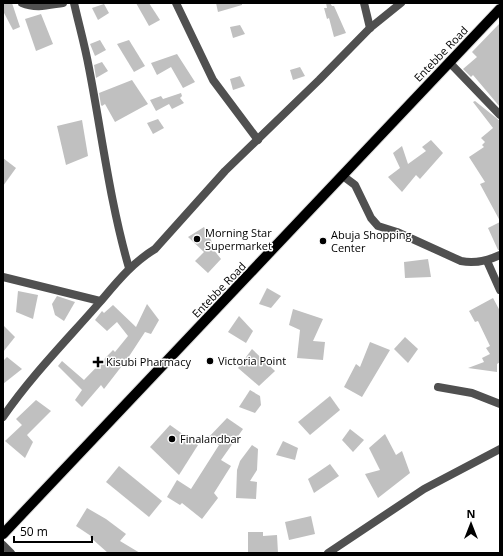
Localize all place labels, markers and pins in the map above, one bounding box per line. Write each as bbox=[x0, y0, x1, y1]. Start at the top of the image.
place label: Morning Star Supermarket bbox=[205, 225, 272, 253]
place label: Abuja Shopping Center bbox=[331, 227, 412, 255]
marker: Morning Star Supermarket bbox=[192, 234, 202, 244]
marker: Abuja Shopping Center bbox=[318, 236, 328, 246]
place label: Victoria Point bbox=[218, 353, 286, 368]
place label: Kisubi Pharmacy bbox=[106, 354, 191, 369]
marker: Victoria Point bbox=[205, 356, 215, 366]
marker: Kisubi Pharmacy bbox=[93, 357, 103, 367]
place label: Finalandbar bbox=[180, 431, 242, 446]
marker: Finalandbar bbox=[167, 434, 177, 444]

